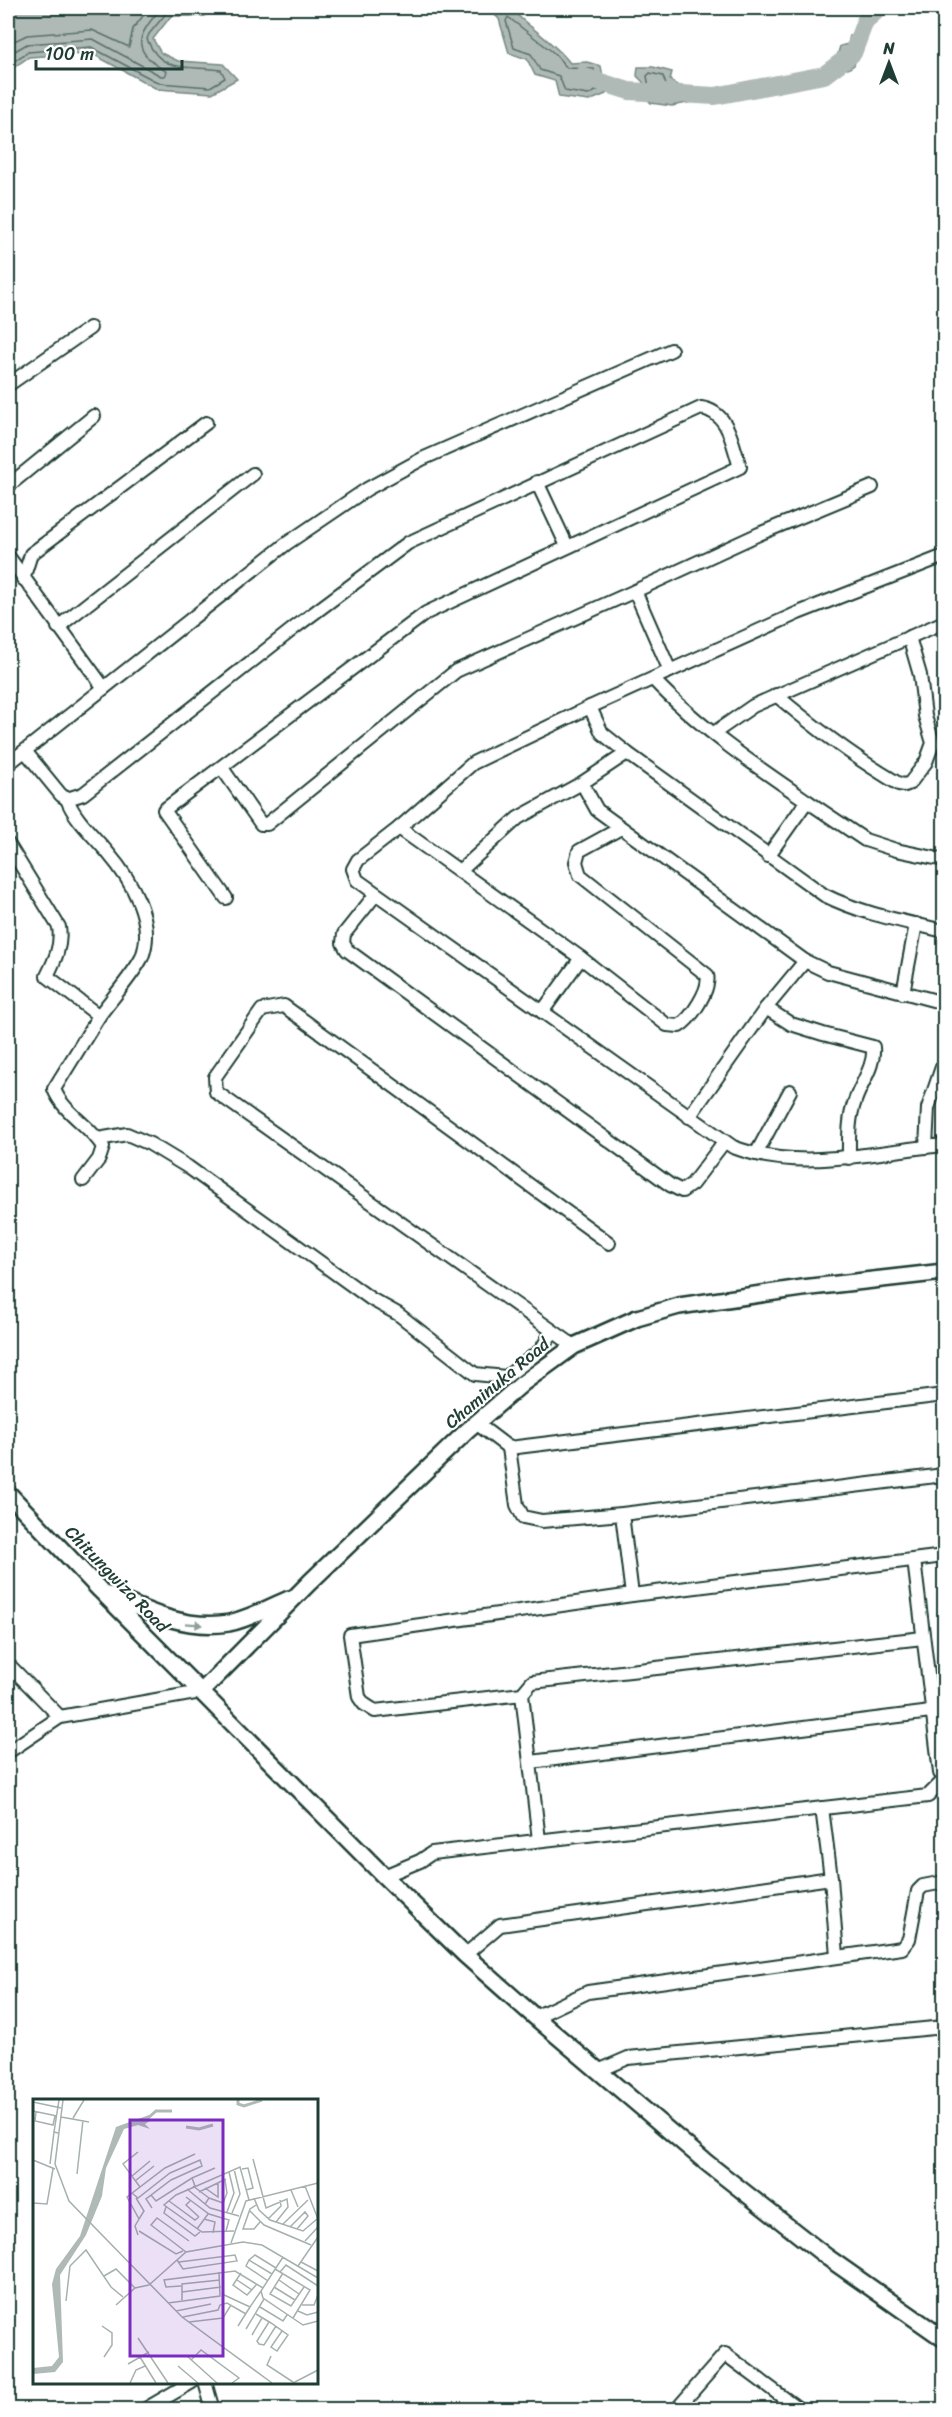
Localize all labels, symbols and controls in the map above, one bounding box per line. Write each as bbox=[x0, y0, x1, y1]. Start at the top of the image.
scale bar bbox=[36, 33, 182, 71]
north arrow bbox=[859, 33, 919, 93]
text: N bbox=[882, 34, 895, 63]
text: 100 m bbox=[45, 38, 94, 70]
street label: Chaminuka Road bbox=[437, 1328, 558, 1437]
street label: Chitungwiza Road bbox=[57, 1517, 178, 1642]
one-way arrow bbox=[185, 1619, 204, 1628]
inset map bbox=[33, 2099, 318, 2384]

